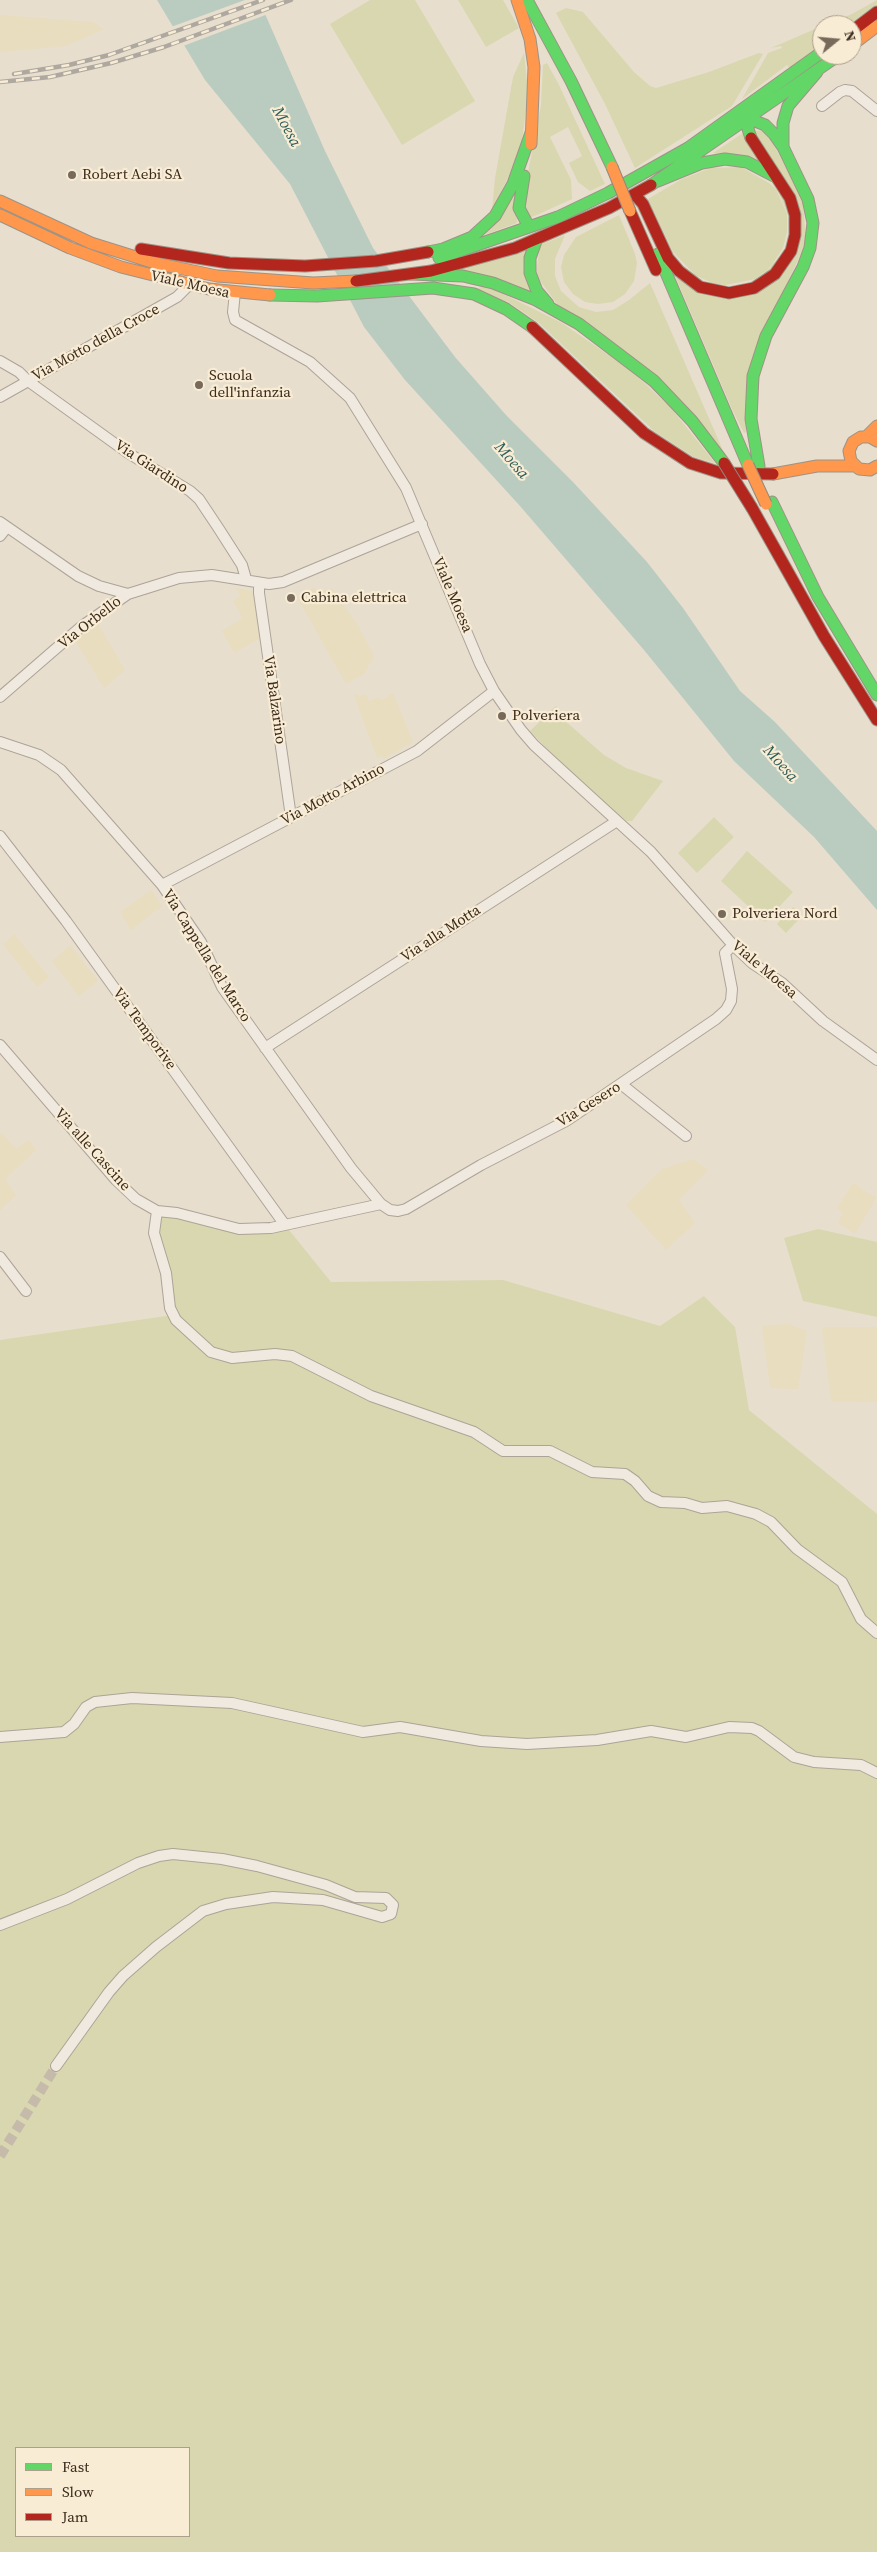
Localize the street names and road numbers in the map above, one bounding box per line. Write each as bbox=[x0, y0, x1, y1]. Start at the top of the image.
street label: Viale Moesa bbox=[149, 267, 231, 303]
street label: Via Motto della Croce bbox=[29, 300, 163, 386]
street label: Via Giardino bbox=[111, 437, 191, 497]
street label: Viale Moesa bbox=[428, 554, 476, 636]
street label: Via Orbello bbox=[55, 593, 125, 653]
street label: Via Balzarino bbox=[259, 655, 289, 745]
street label: Via Motto Arbino bbox=[278, 760, 388, 830]
street label: Via Cappella del Marco bbox=[158, 886, 254, 1026]
street label: Via alla Motta bbox=[398, 901, 484, 967]
street label: Viale Moesa bbox=[727, 937, 801, 1003]
street label: Via Temporive bbox=[108, 985, 180, 1073]
street label: Via Gesero bbox=[554, 1078, 624, 1132]
street label: Via alle Cascine bbox=[50, 1105, 134, 1195]

